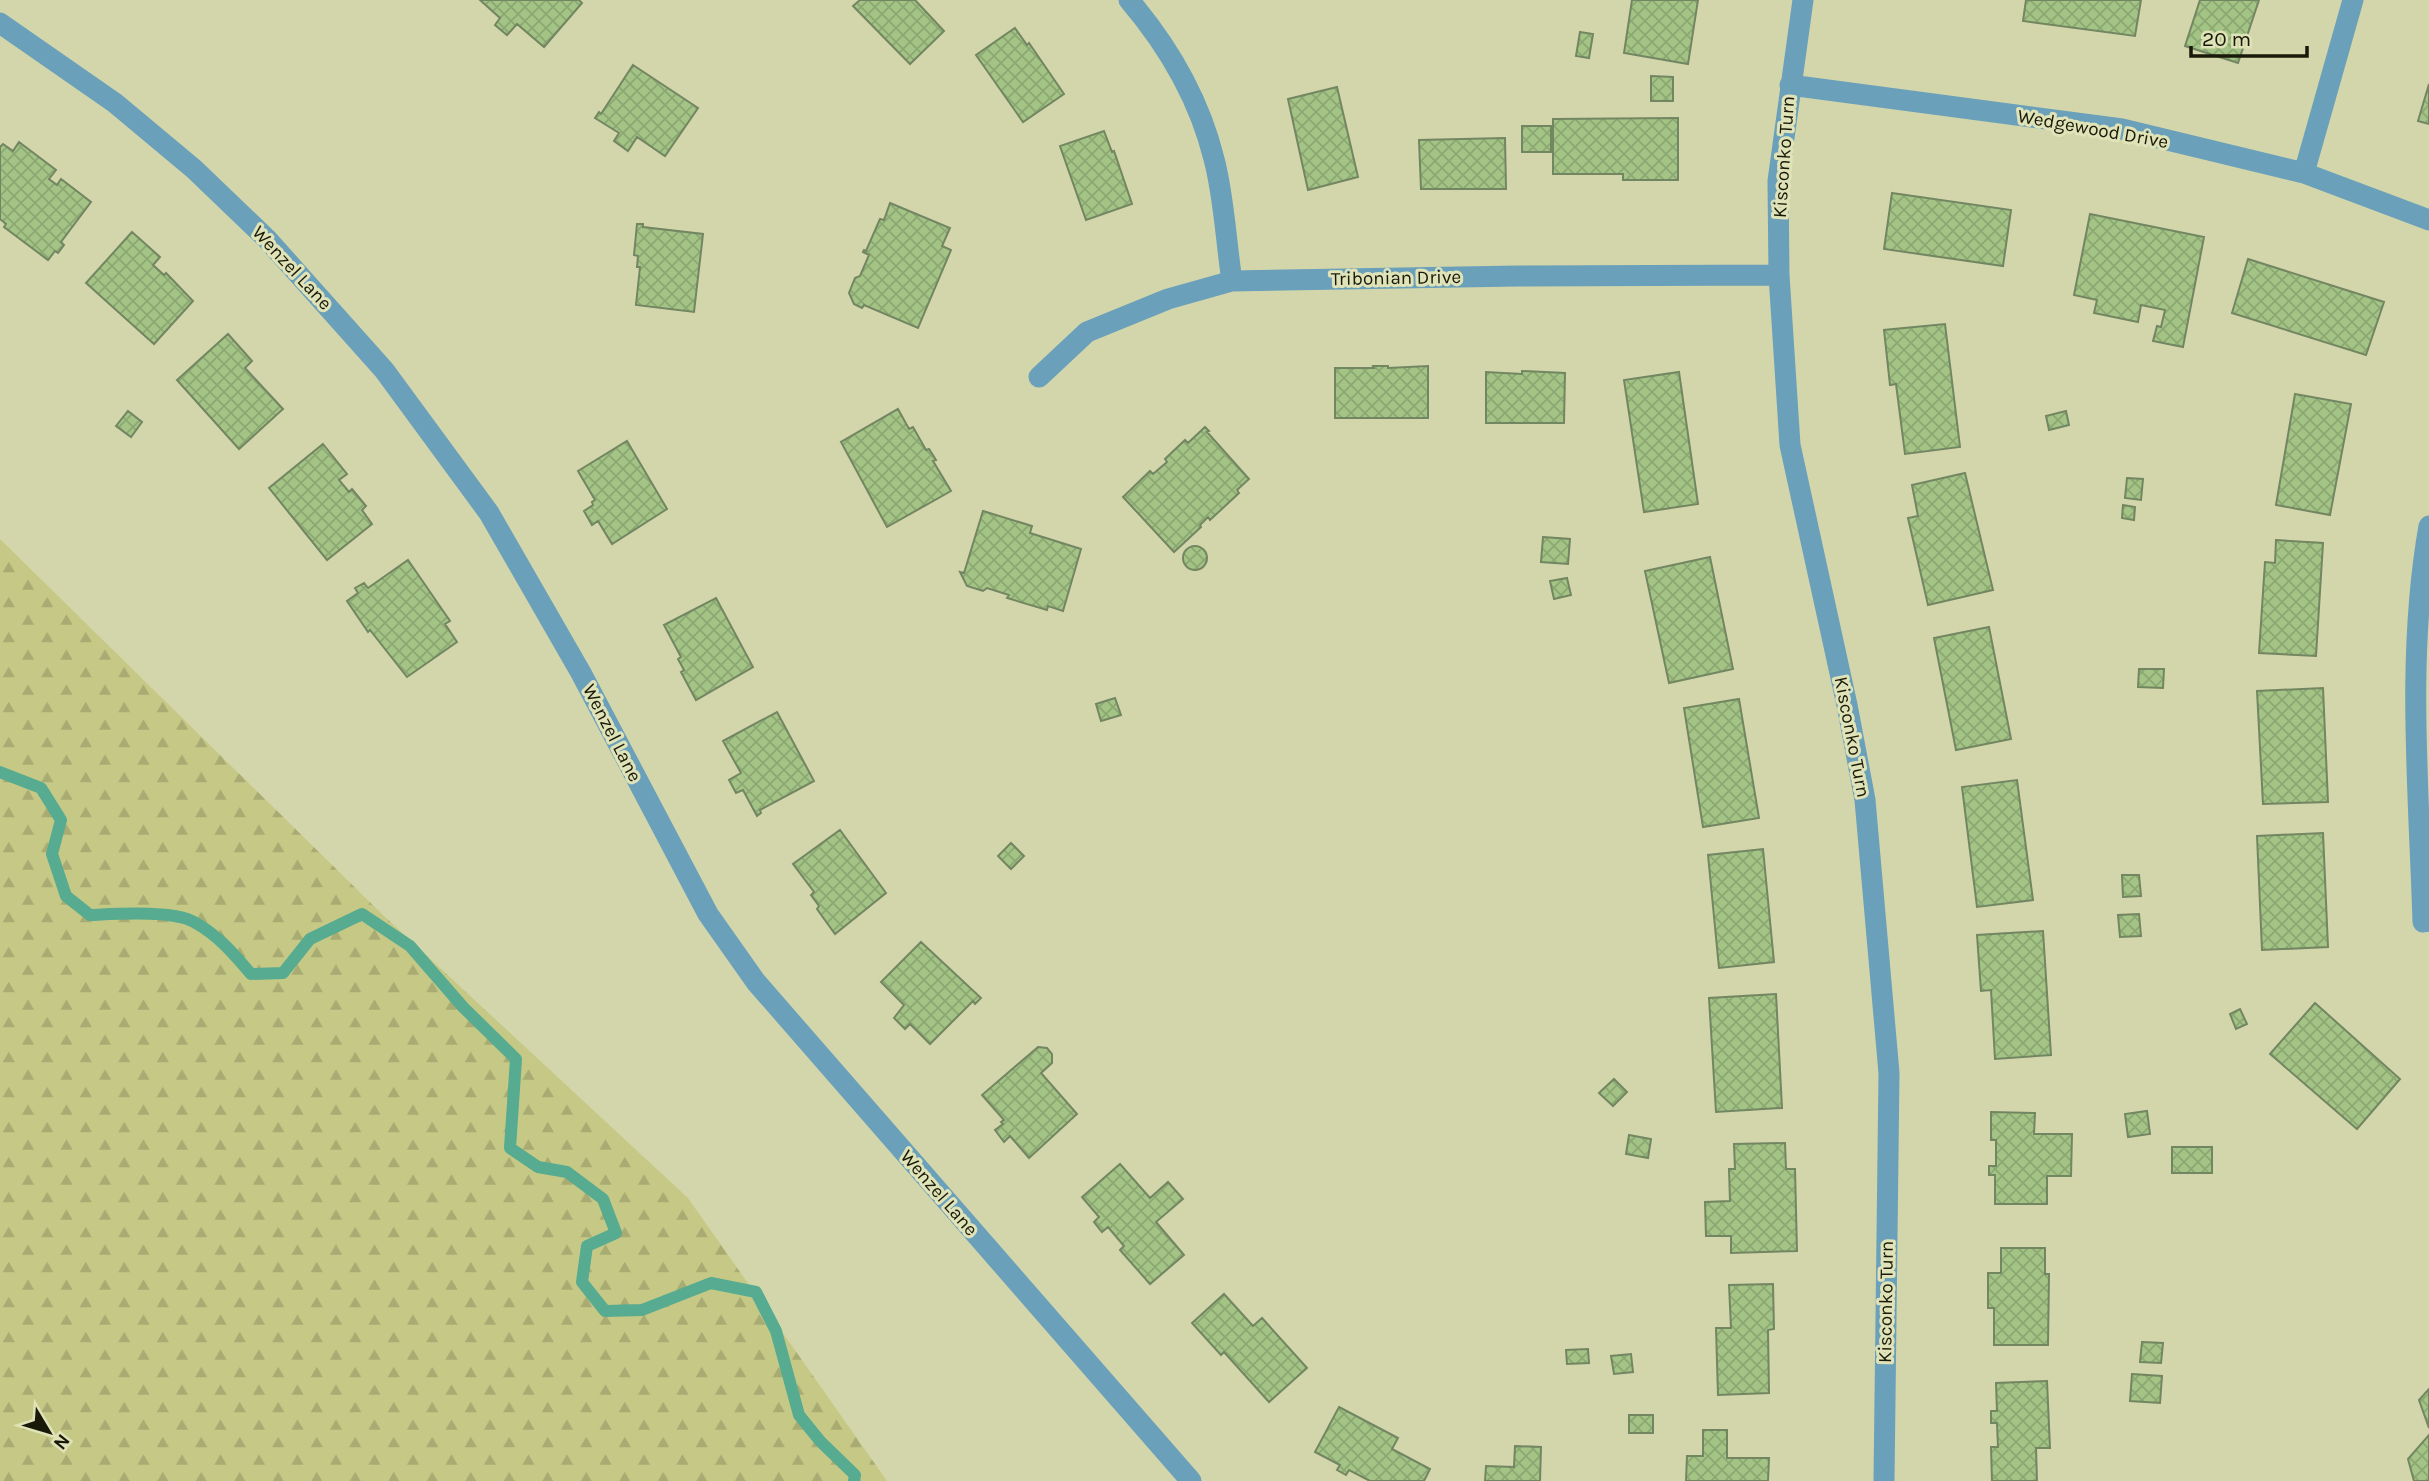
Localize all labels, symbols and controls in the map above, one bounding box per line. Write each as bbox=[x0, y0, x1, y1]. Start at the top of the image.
scale bar bbox=[2191, 14, 2306, 58]
text: 20 m bbox=[2202, 27, 2251, 51]
street label: Kisconko Turn bbox=[1769, 95, 1799, 219]
street label: Wedgewood Drive bbox=[2016, 105, 2170, 153]
street label: Wenzel Lane bbox=[248, 221, 336, 315]
street label: Tribonian Drive bbox=[1331, 266, 1461, 290]
street label: Kisconko Turn bbox=[1830, 675, 1874, 799]
street label: Wenzel Lane bbox=[578, 680, 646, 786]
street label: Wenzel Lane bbox=[896, 1145, 982, 1241]
street label: Kisconko Turn bbox=[1874, 1241, 1898, 1363]
north arrow bbox=[14, 1397, 84, 1467]
text: N bbox=[49, 1430, 74, 1454]

